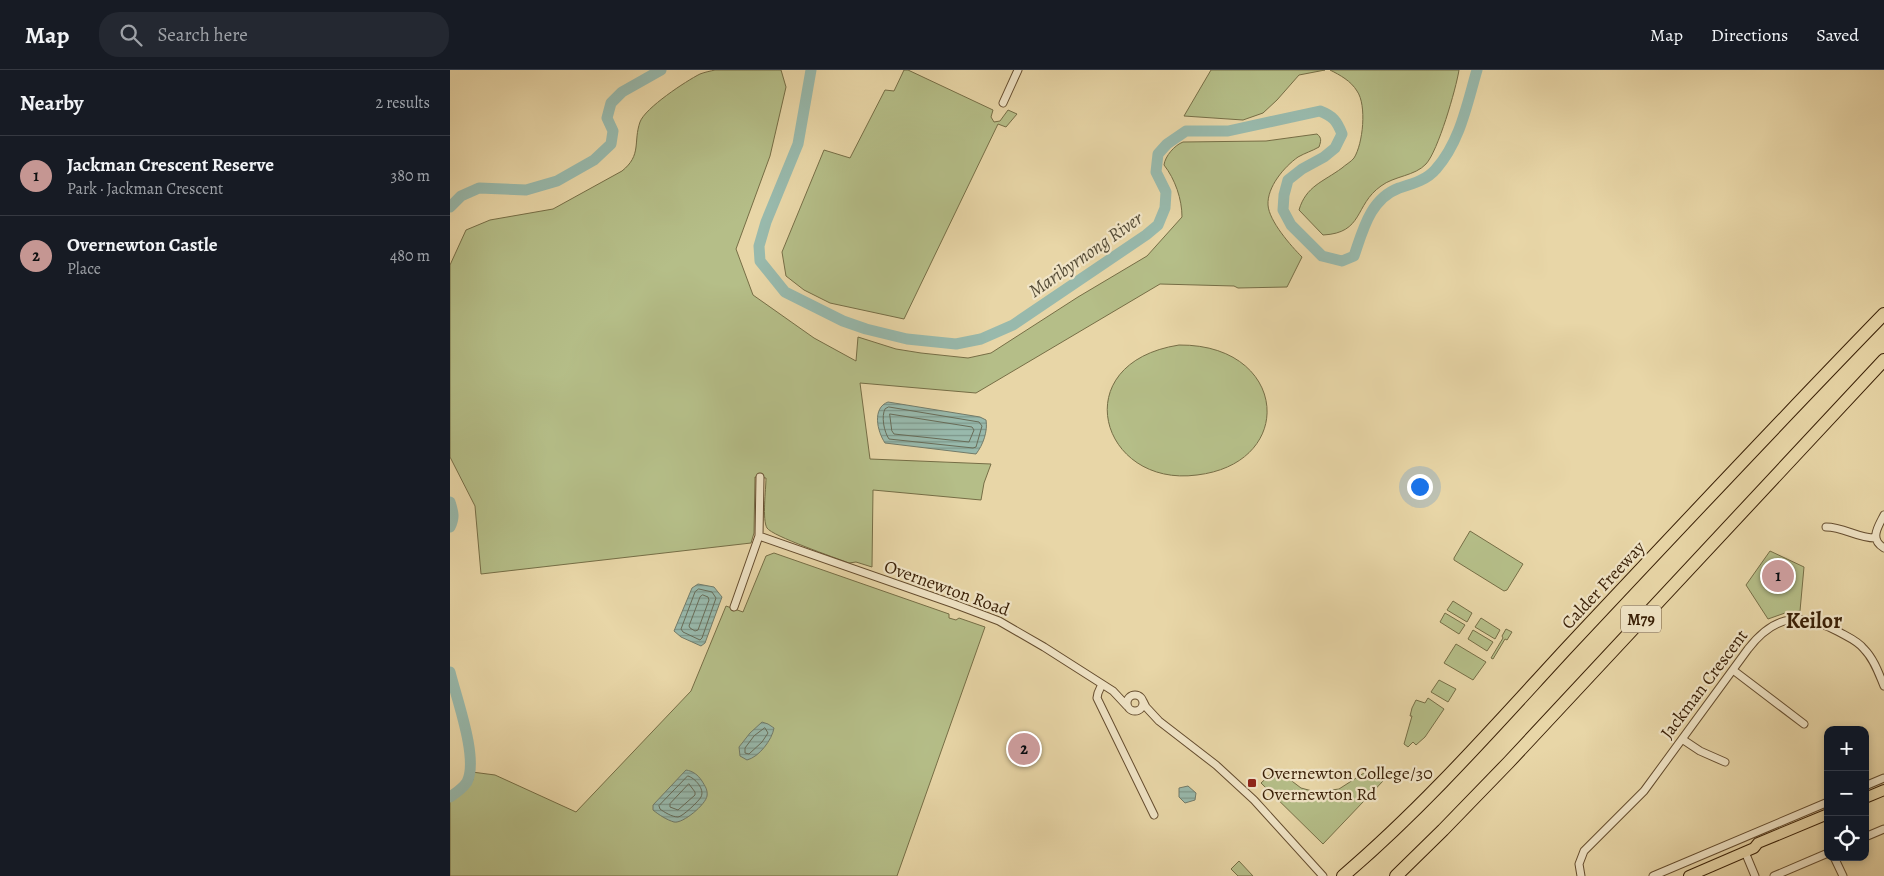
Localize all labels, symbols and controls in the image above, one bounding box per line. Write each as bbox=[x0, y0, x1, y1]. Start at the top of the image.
search box bbox=[99, 12, 449, 57]
text: Map bbox=[25, 19, 69, 51]
icon: search bbox=[117, 21, 145, 49]
text: Search here bbox=[157, 22, 248, 48]
text: Map bbox=[1650, 23, 1683, 47]
text: Directions bbox=[1711, 23, 1788, 47]
text: Saved bbox=[1816, 23, 1859, 47]
text: Nearby bbox=[20, 89, 83, 117]
text: 2 results bbox=[375, 92, 430, 114]
text: Jackman Crescent Reserve bbox=[67, 152, 274, 178]
text: 1 bbox=[33, 165, 39, 187]
text: 380 m bbox=[391, 165, 430, 187]
text: Park · Jackman Crescent bbox=[67, 178, 223, 200]
water label: Maribyrnong River bbox=[1023, 205, 1149, 304]
text: Overnewton Castle bbox=[67, 232, 218, 258]
text: 2 bbox=[32, 245, 40, 267]
text: 480 m bbox=[390, 245, 430, 267]
text: Place bbox=[67, 258, 101, 280]
your location bbox=[1407, 474, 1433, 500]
street label: Calder Freeway bbox=[1556, 535, 1651, 634]
street label: Overnewton Road bbox=[881, 554, 1013, 622]
pin: 1 bbox=[1762, 557, 1794, 595]
road number: M79 bbox=[1621, 606, 1661, 632]
district label: Keilor bbox=[1786, 606, 1842, 636]
street label: Jackman Crescent bbox=[1655, 624, 1753, 744]
map controls bbox=[1824, 726, 1869, 861]
button: + bbox=[1824, 726, 1869, 771]
pin: 2 bbox=[1008, 730, 1040, 768]
place label: Overnewton College/30 Overnewton Rd bbox=[1262, 761, 1433, 806]
button: − bbox=[1824, 771, 1869, 816]
marker: Overnewton College/30 Overnewton Rd bbox=[1246, 777, 1258, 789]
button: locate bbox=[1824, 816, 1869, 861]

